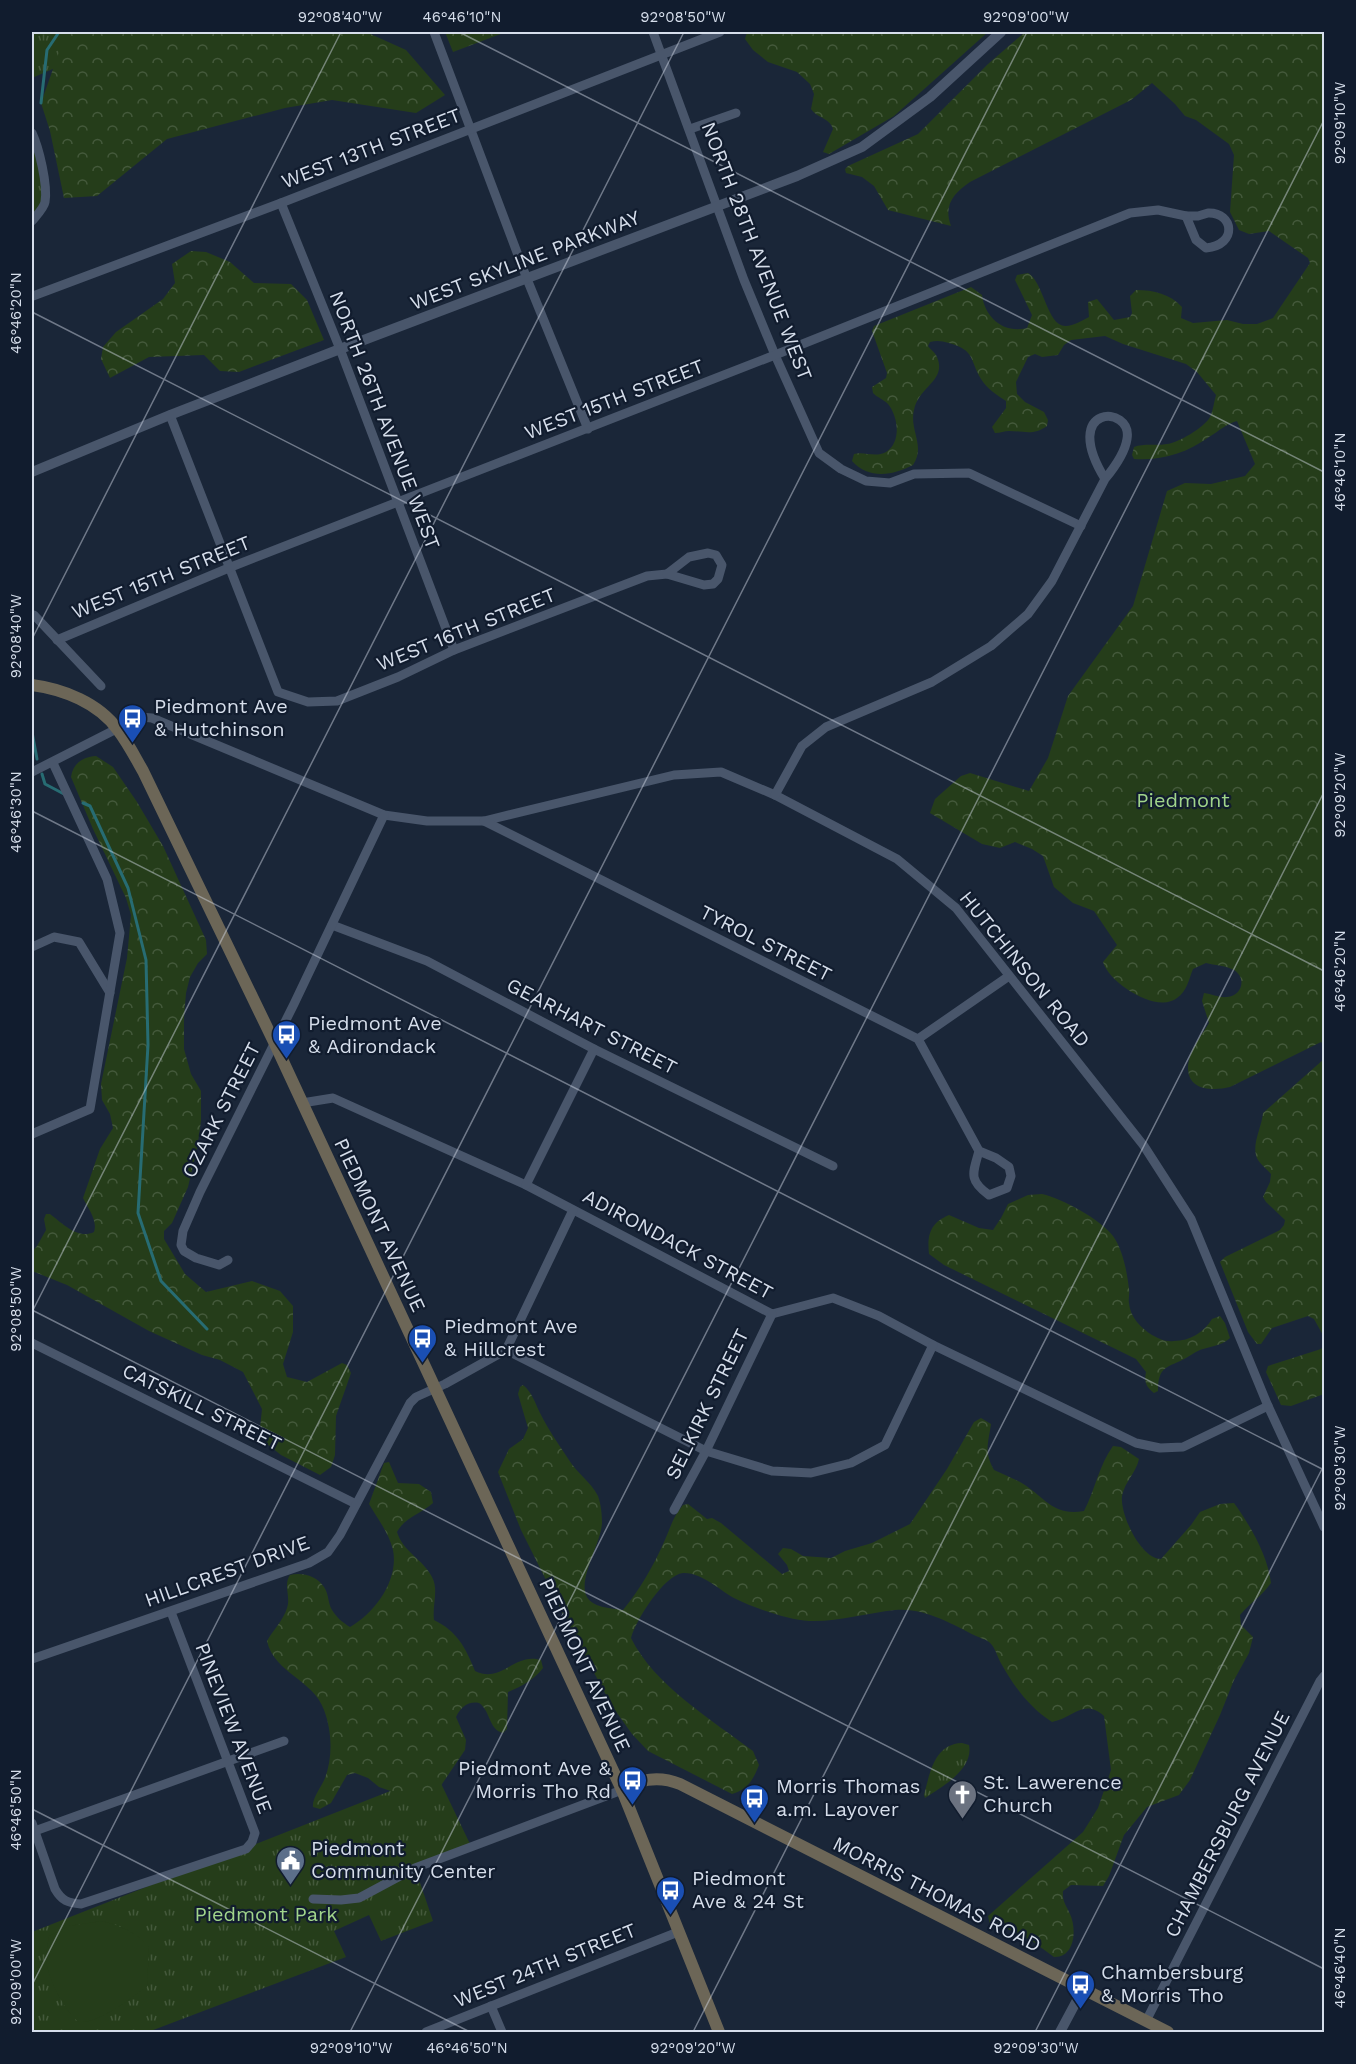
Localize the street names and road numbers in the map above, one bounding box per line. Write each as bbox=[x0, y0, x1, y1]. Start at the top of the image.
street label: WEST 13TH STREET bbox=[278, 103, 464, 193]
street label: NORTH 28TH AVENUE WEST bbox=[697, 118, 817, 384]
street label: WEST SKYLINE PARKWAY bbox=[407, 205, 644, 315]
street label: NORTH 26TH AVENUE WEST bbox=[325, 287, 445, 553]
street label: WEST 15TH STREET bbox=[521, 354, 707, 444]
street label: WEST 15TH STREET bbox=[68, 530, 254, 624]
street label: WEST 16TH STREET bbox=[373, 582, 559, 676]
street label: HUTCHINSON ROAD bbox=[955, 886, 1095, 1052]
street label: TYROL STREET bbox=[696, 899, 836, 987]
street label: GEARHART STREET bbox=[503, 973, 681, 1079]
street label: OZARK STREET bbox=[177, 1038, 265, 1182]
street label: PIEDMONT AVENUE bbox=[329, 1134, 431, 1316]
street label: ADIRONDACK STREET bbox=[579, 1184, 777, 1304]
street label: SELKIRK STREET bbox=[660, 1325, 754, 1483]
street label: CATSKILL STREET bbox=[119, 1358, 285, 1456]
street label: HILLCREST DRIVE bbox=[141, 1530, 313, 1612]
street label: PIEDMONT AVENUE bbox=[534, 1574, 636, 1756]
street label: PINEVIEW AVENUE bbox=[190, 1639, 278, 1817]
street label: CHAMBERSBURG AVENUE bbox=[1159, 1707, 1295, 1941]
street label: MORRIS THOMAS ROAD bbox=[829, 1831, 1045, 1957]
street label: WEST 24TH STREET bbox=[450, 1917, 640, 2013]

